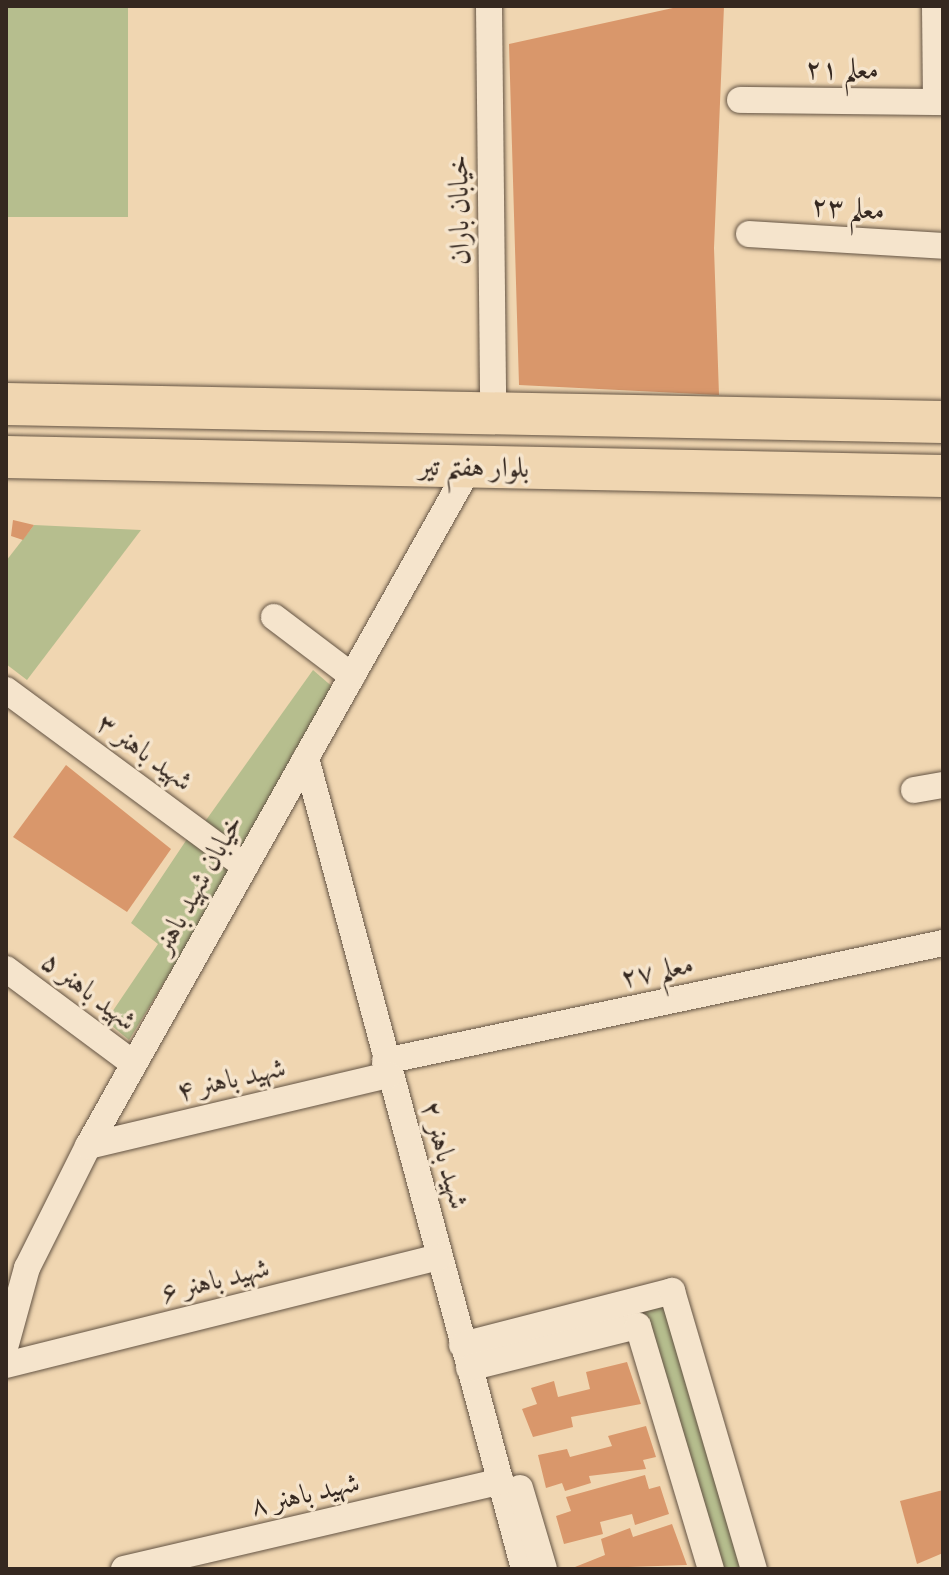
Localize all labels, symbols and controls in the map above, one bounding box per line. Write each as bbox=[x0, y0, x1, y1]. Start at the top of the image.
street label: معلم ۲۱ bbox=[805, 52, 879, 86]
street label: خیابان باران bbox=[441, 155, 477, 265]
street label: معلم ۲۳ bbox=[810, 189, 886, 227]
street label: بلوار هفتم تیر bbox=[419, 449, 529, 485]
street label: شهید باهنر ۳ bbox=[90, 706, 200, 798]
street label: خیابان شهید باهنر bbox=[146, 809, 250, 959]
street label: شهید باهنر ۵ bbox=[35, 944, 143, 1038]
street label: معلم ۲۷ bbox=[618, 947, 696, 995]
street label: شهید باهنر ۴ bbox=[173, 1050, 289, 1108]
street label: شهید باهنر ۲ bbox=[414, 1097, 476, 1213]
street label: شهید باهنر ۶ bbox=[157, 1250, 273, 1310]
street label: شهید باهنر ۸ bbox=[247, 1465, 363, 1523]

